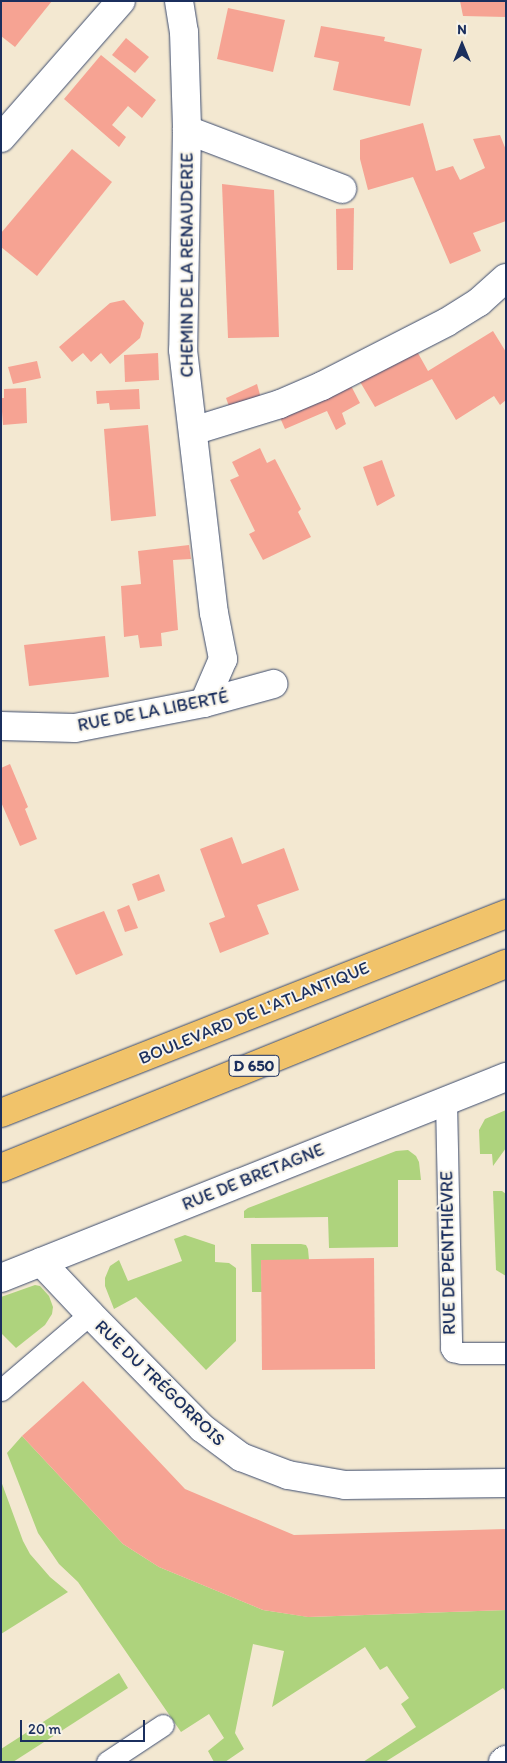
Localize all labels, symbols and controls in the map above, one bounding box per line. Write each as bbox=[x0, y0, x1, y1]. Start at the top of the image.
north arrow bbox=[437, 20, 487, 70]
text: N bbox=[457, 21, 467, 38]
street label: CHEMIN DE LA RENAUDERIE bbox=[176, 153, 198, 377]
street label: RUE DE LA LIBERTÉ bbox=[74, 686, 232, 736]
street label: BOULEVARD DE L'ATLANTIQUE bbox=[135, 956, 373, 1070]
road number: D 650 bbox=[228, 1052, 280, 1080]
street label: RUE DE BRETAGNE bbox=[179, 1139, 327, 1215]
street label: RUE DE PENTHIÈVRE bbox=[436, 1171, 460, 1335]
street label: RUE DU TRÉGORROIS bbox=[90, 1315, 230, 1451]
scale bar bbox=[22, 1710, 148, 1742]
text: 20 m bbox=[28, 1720, 61, 1738]

